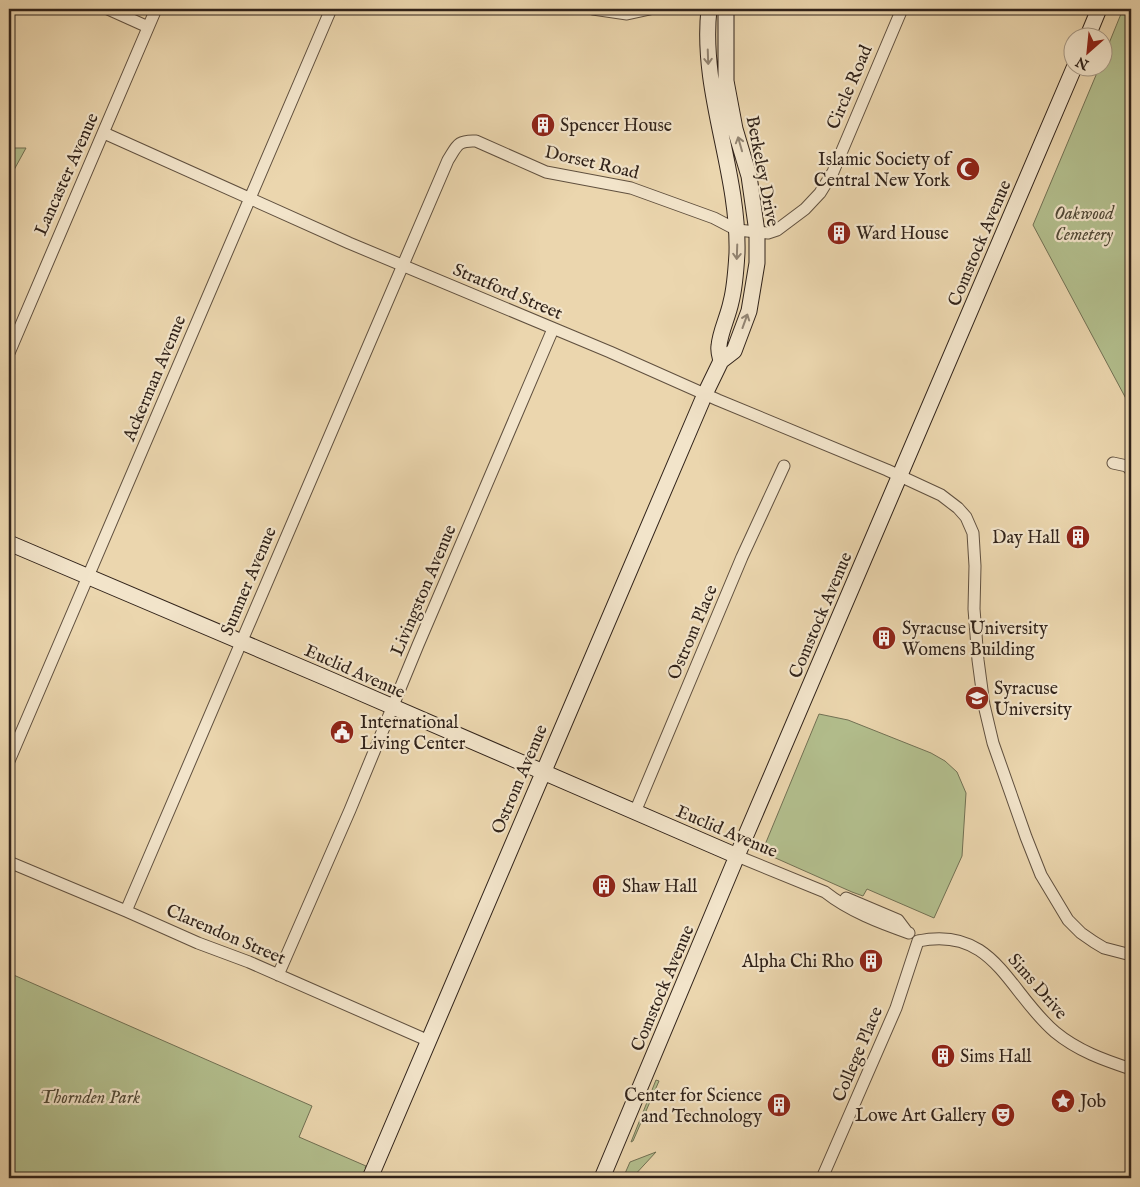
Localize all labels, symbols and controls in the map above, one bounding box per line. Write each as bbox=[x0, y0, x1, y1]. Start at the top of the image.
north arrow bbox=[1062, 28, 1112, 78]
street label: Circle Road bbox=[822, 41, 879, 133]
one-way arrow bbox=[703, 49, 713, 65]
text: N bbox=[1073, 52, 1093, 74]
street label: Lancaster Avenue bbox=[30, 110, 105, 240]
building icon: Spencer House bbox=[530, 112, 556, 138]
street label: Berkeley Drive bbox=[740, 114, 784, 229]
place label: Spencer House bbox=[560, 115, 672, 138]
one-way arrow bbox=[734, 137, 744, 153]
street label: Dorset Road bbox=[542, 141, 641, 186]
place label: Islamic Society of Central New York bbox=[814, 149, 953, 193]
mosque icon: Islamic Society of Central New York bbox=[955, 156, 981, 182]
street label: Comstock Avenue bbox=[943, 177, 1017, 310]
park label: Oakwood Cemetery bbox=[1054, 203, 1115, 247]
building icon: Ward House bbox=[826, 220, 852, 246]
place label: Ward House bbox=[856, 223, 949, 246]
one-way arrow bbox=[732, 244, 741, 260]
street label: Stratford Street bbox=[449, 259, 566, 326]
street label: Ackerman Avenue bbox=[118, 312, 192, 446]
one-way arrow bbox=[741, 314, 750, 329]
street label: Livingston Avenue bbox=[386, 522, 462, 660]
street label: Sumner Avenue bbox=[216, 524, 283, 639]
building icon: Day Hall bbox=[1065, 524, 1091, 550]
place label: Day Hall bbox=[992, 527, 1060, 550]
street label: Comstock Avenue bbox=[784, 549, 858, 682]
street label: Ostrom Place bbox=[663, 582, 724, 683]
place label: Syracuse University Womens Building bbox=[902, 618, 1048, 662]
building icon: Syracuse University Womens Building bbox=[871, 625, 897, 651]
street label: Euclid Avenue bbox=[301, 640, 408, 705]
place label: Syracuse University bbox=[994, 678, 1072, 722]
school or university icon: Syracuse University bbox=[964, 685, 990, 711]
place label: International Living Center bbox=[360, 712, 466, 756]
public building icon: International Living Center bbox=[329, 719, 355, 745]
street label: Ostrom Avenue bbox=[487, 721, 554, 838]
street label: Euclid Avenue bbox=[672, 801, 780, 864]
building icon: Shaw Hall bbox=[591, 873, 617, 899]
place label: Shaw Hall bbox=[622, 876, 697, 899]
street label: Clarendon Street bbox=[162, 900, 289, 971]
street label: Comstock Avenue bbox=[626, 922, 700, 1055]
building icon: Alpha Chi Rho bbox=[858, 948, 884, 974]
street label: Sims Drive bbox=[1002, 949, 1072, 1025]
place label: Alpha Chi Rho bbox=[741, 951, 854, 974]
street label: College Place bbox=[828, 1003, 889, 1106]
building icon: Sims Hall bbox=[930, 1043, 956, 1069]
place label: Sims Hall bbox=[960, 1046, 1031, 1069]
place label: Center for Science and Technology bbox=[624, 1085, 762, 1129]
park label: Thornden Park bbox=[40, 1087, 140, 1110]
place icon: Job bbox=[1050, 1088, 1076, 1114]
place label: Job bbox=[1078, 1091, 1107, 1114]
building icon: Center for Science and Technology bbox=[766, 1092, 792, 1118]
theatre icon: Lowe Art Gallery bbox=[990, 1102, 1016, 1128]
place label: Lowe Art Gallery bbox=[855, 1105, 986, 1128]

